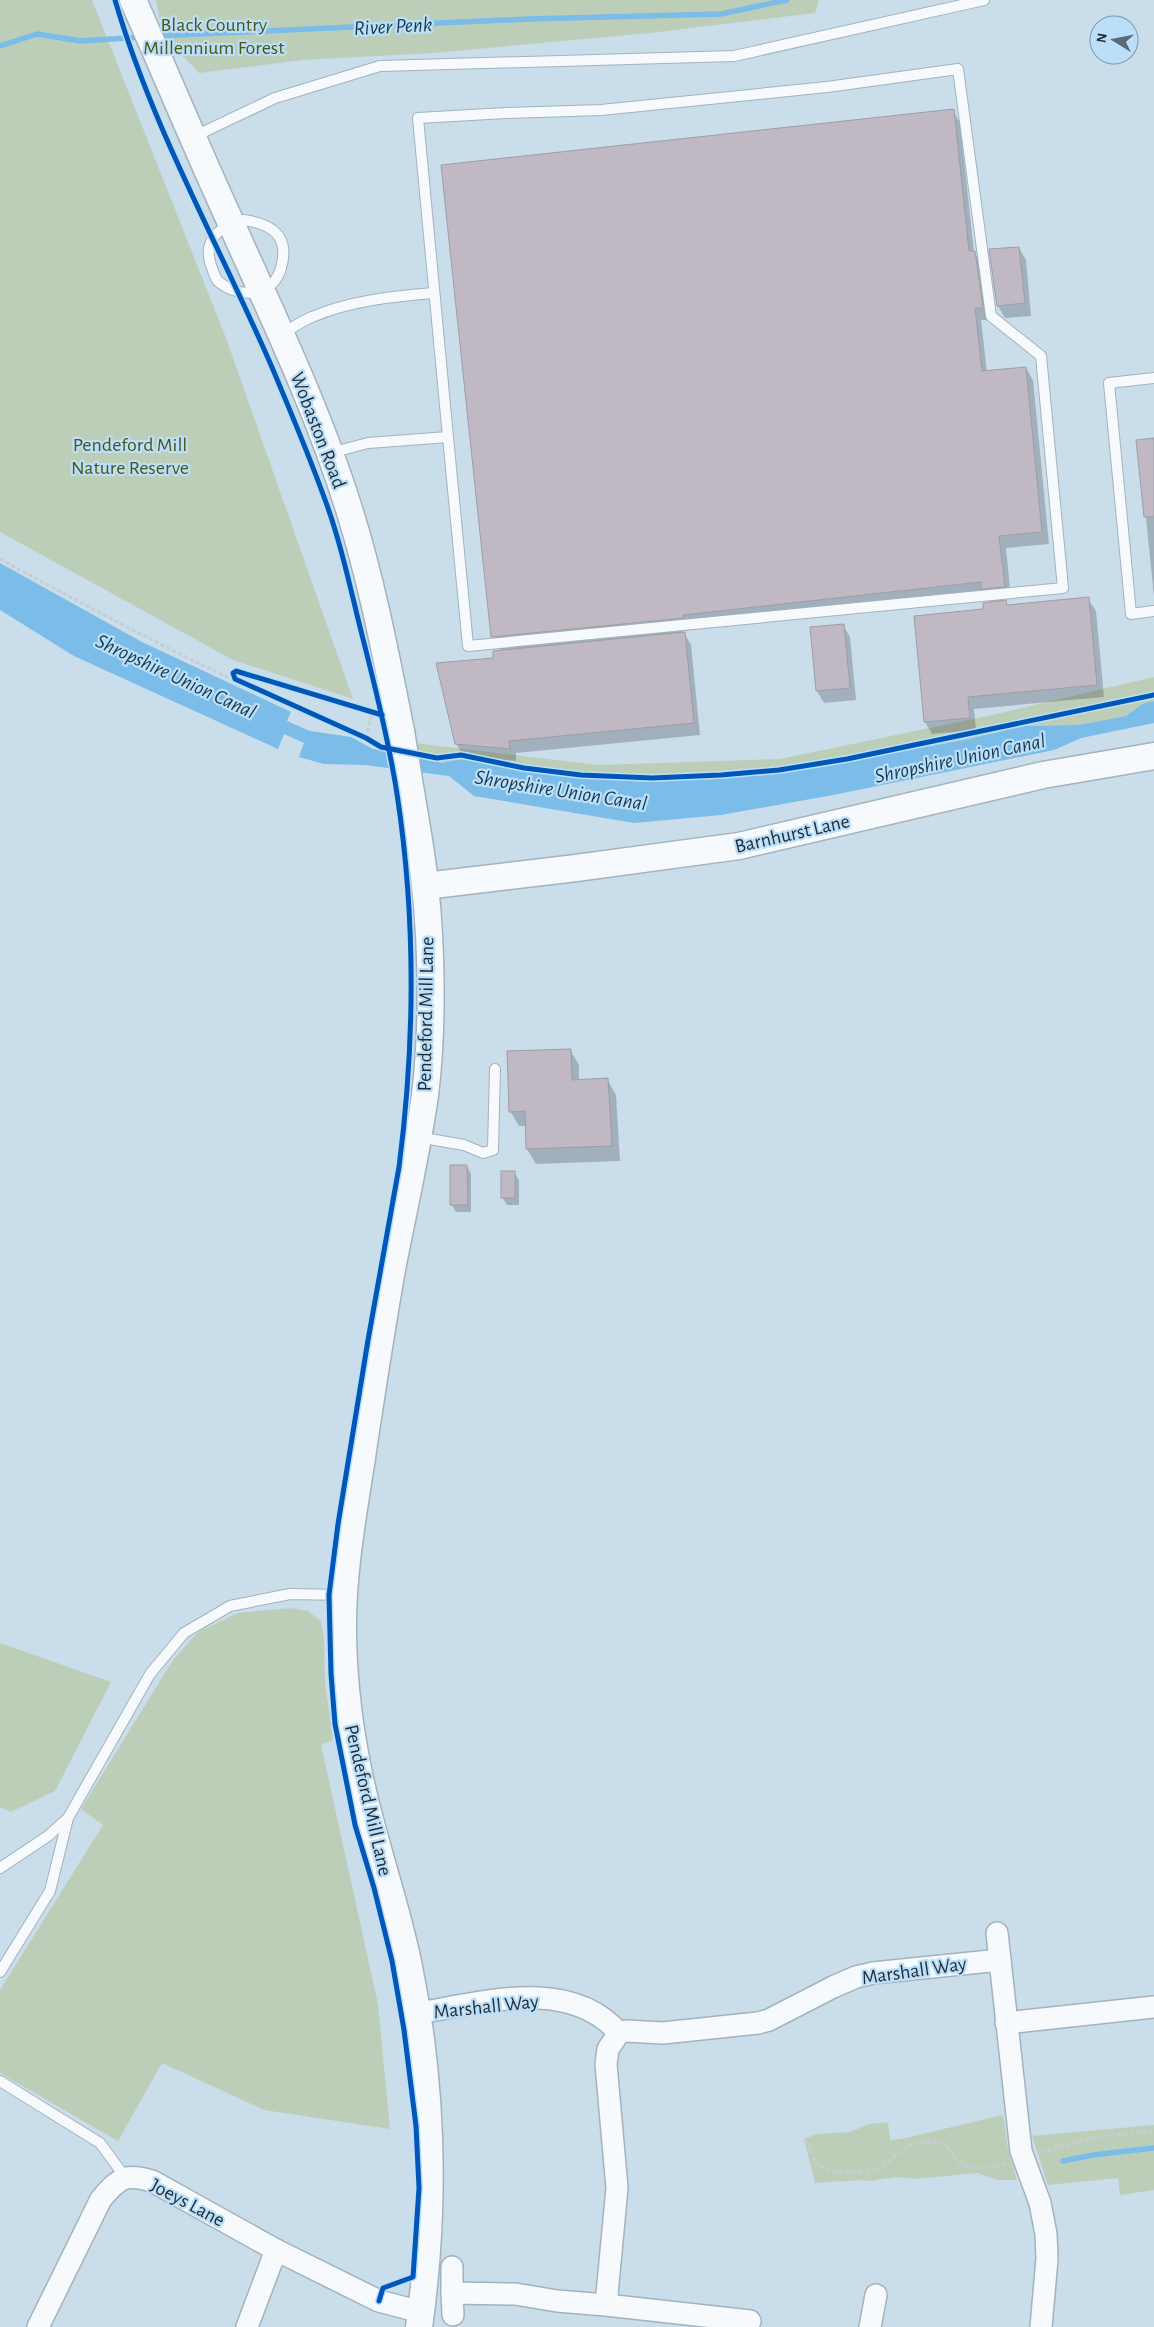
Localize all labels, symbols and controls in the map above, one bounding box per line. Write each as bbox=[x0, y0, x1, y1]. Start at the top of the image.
water label: River Penk bbox=[353, 14, 433, 39]
park label: Black Country Millennium Forest bbox=[143, 15, 285, 58]
north arrow bbox=[1089, 15, 1139, 65]
text: N bbox=[1094, 32, 1110, 44]
street label: Wobaston Road bbox=[287, 369, 349, 491]
park label: Pendeford Mill Nature Reserve bbox=[71, 435, 189, 478]
water label: Shropshire Union Canal bbox=[92, 630, 259, 724]
water label: Shropshire Union Canal bbox=[873, 730, 1048, 788]
water label: Shropshire Union Canal bbox=[473, 767, 649, 815]
street label: Barnhurst Lane bbox=[733, 811, 852, 857]
street label: Pendeford Mill Lane bbox=[415, 936, 437, 1092]
street label: Pendeford Mill Lane bbox=[341, 1723, 395, 1878]
street label: Marshall Way bbox=[860, 1954, 968, 1988]
street label: Marshall Way bbox=[433, 1991, 540, 2022]
street label: Joeys Lane bbox=[147, 2175, 228, 2231]

